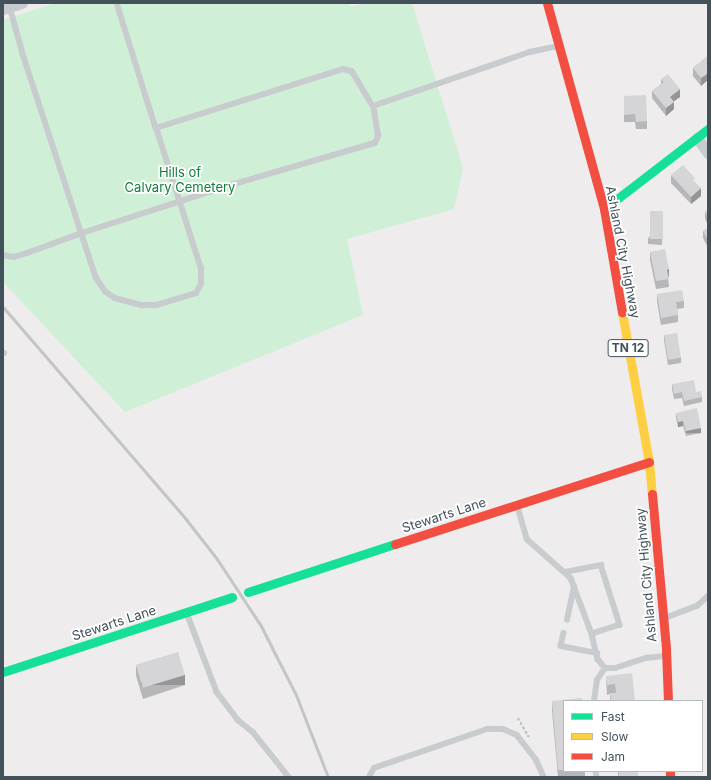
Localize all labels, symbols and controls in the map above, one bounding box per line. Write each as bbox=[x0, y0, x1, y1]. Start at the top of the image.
park label: Hills of Calvary Cemetery bbox=[125, 165, 235, 196]
street label: Ashland City Highway bbox=[602, 184, 644, 320]
road number: TN 12 bbox=[607, 338, 649, 358]
street label: Stewarts Lane bbox=[400, 494, 488, 536]
street label: Ashland City Highway bbox=[632, 507, 660, 643]
street label: Stewarts Lane bbox=[70, 602, 158, 644]
legend bbox=[563, 700, 703, 772]
text: Fast bbox=[601, 709, 625, 724]
text: Slow bbox=[601, 729, 628, 744]
text: Jam bbox=[601, 749, 625, 764]

